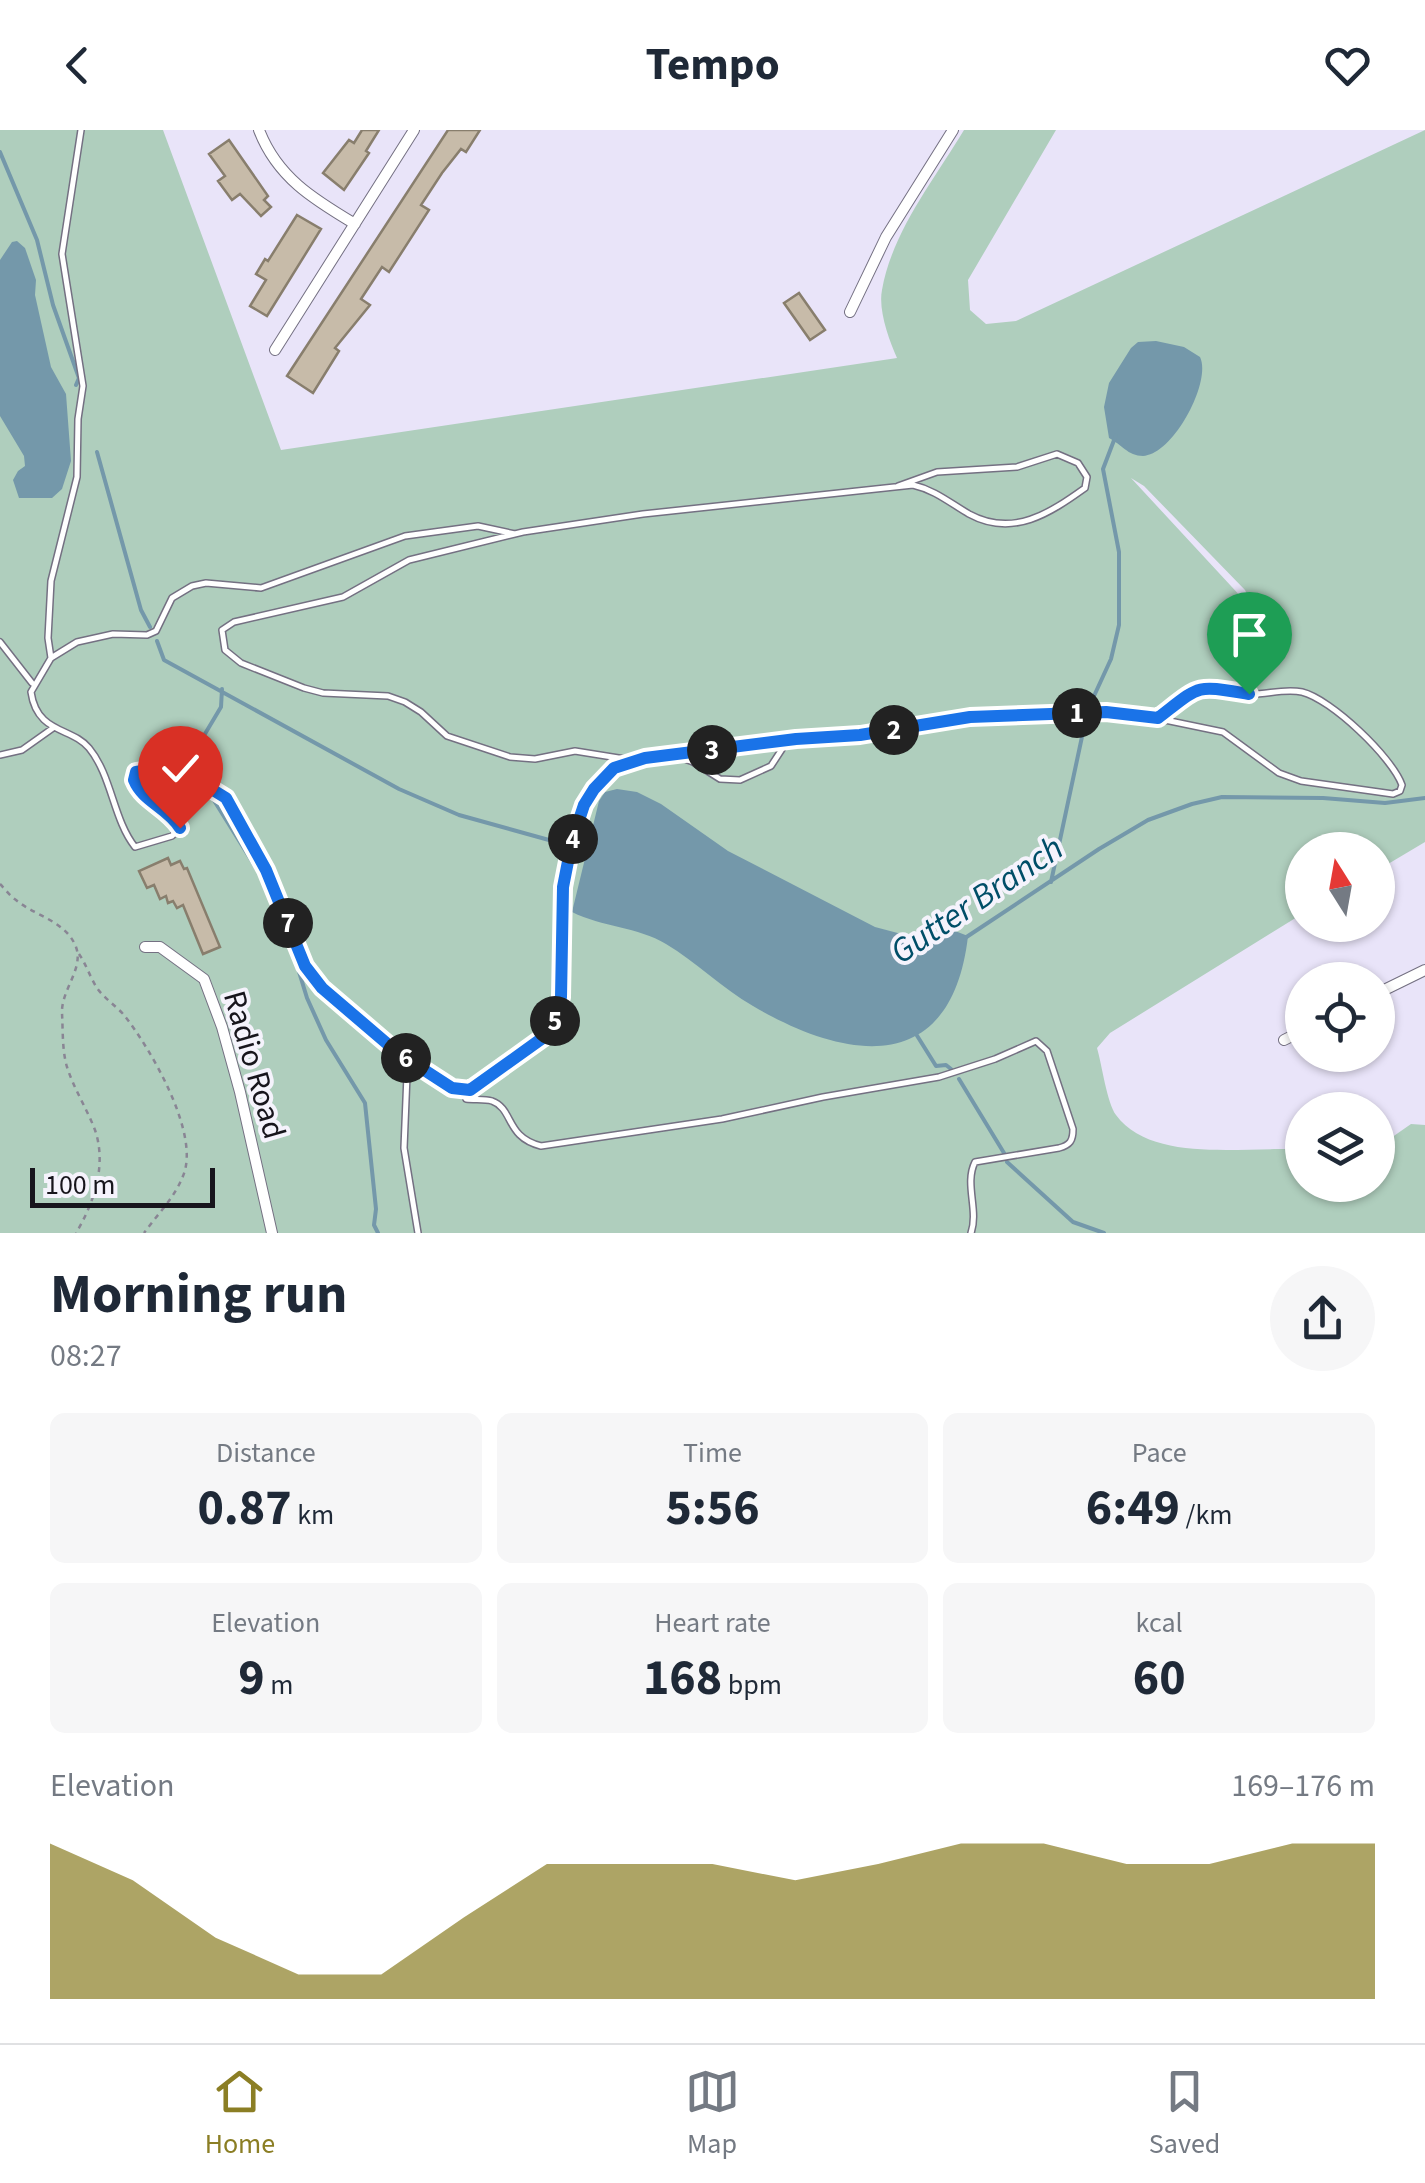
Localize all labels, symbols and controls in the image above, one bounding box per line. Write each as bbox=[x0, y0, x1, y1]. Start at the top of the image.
text: Tempo bbox=[645, 33, 780, 97]
icon: back bbox=[50, 38, 105, 93]
icon: heart bbox=[1320, 38, 1375, 93]
pin bbox=[1207, 592, 1292, 695]
icon: arrive bbox=[1222, 607, 1277, 662]
pin: 1 bbox=[1052, 688, 1102, 738]
text: 1 bbox=[1070, 693, 1084, 733]
pin: 2 bbox=[869, 705, 919, 755]
text: 2 bbox=[887, 710, 901, 750]
pin: 3 bbox=[687, 725, 737, 775]
pin bbox=[138, 726, 223, 829]
text: 3 bbox=[705, 730, 719, 770]
icon: check bbox=[153, 741, 208, 796]
pin: 4 bbox=[548, 814, 598, 864]
text: 4 bbox=[566, 819, 580, 859]
water label: Gutter Branch bbox=[880, 824, 1074, 976]
north arrow bbox=[1285, 832, 1395, 942]
map controls bbox=[1285, 832, 1395, 1202]
pin: 7 bbox=[263, 898, 313, 948]
text: 7 bbox=[281, 903, 295, 943]
button: locate bbox=[1285, 962, 1395, 1072]
street label: Radio Road bbox=[211, 985, 297, 1145]
pin: 5 bbox=[530, 996, 580, 1046]
text: 5 bbox=[548, 1001, 562, 1041]
pin: 6 bbox=[381, 1033, 431, 1083]
text: 6 bbox=[399, 1038, 413, 1078]
button: layers bbox=[1285, 1092, 1395, 1202]
scale bar bbox=[30, 1163, 215, 1208]
text: 100 m bbox=[45, 1165, 116, 1205]
text: Morning run bbox=[50, 1256, 347, 1334]
button: share bbox=[1270, 1266, 1375, 1371]
text: 08:27 bbox=[50, 1333, 122, 1379]
text: Distance bbox=[216, 1433, 316, 1473]
text: Time bbox=[683, 1433, 742, 1473]
text: Pace bbox=[1132, 1433, 1187, 1473]
text: 0.87 bbox=[197, 1473, 292, 1544]
text: 5:56 bbox=[665, 1473, 760, 1544]
text: 6:49 bbox=[1086, 1473, 1180, 1544]
text: km bbox=[292, 1495, 334, 1535]
text: /km bbox=[1180, 1495, 1233, 1535]
text: Elevation bbox=[211, 1603, 320, 1643]
text: Heart rate bbox=[654, 1603, 771, 1643]
text: kcal bbox=[1136, 1603, 1183, 1643]
text: 9 bbox=[238, 1643, 265, 1714]
text: 168 bbox=[643, 1643, 722, 1714]
text: 60 bbox=[1133, 1643, 1186, 1714]
text: m bbox=[265, 1665, 293, 1705]
text: bpm bbox=[722, 1665, 782, 1705]
text: Elevation bbox=[50, 1763, 175, 1809]
text: 169–176 m bbox=[1231, 1763, 1375, 1809]
tab: Home bbox=[205, 2064, 275, 2164]
tab: Map bbox=[685, 2064, 740, 2164]
tab: Saved bbox=[1149, 2064, 1220, 2164]

